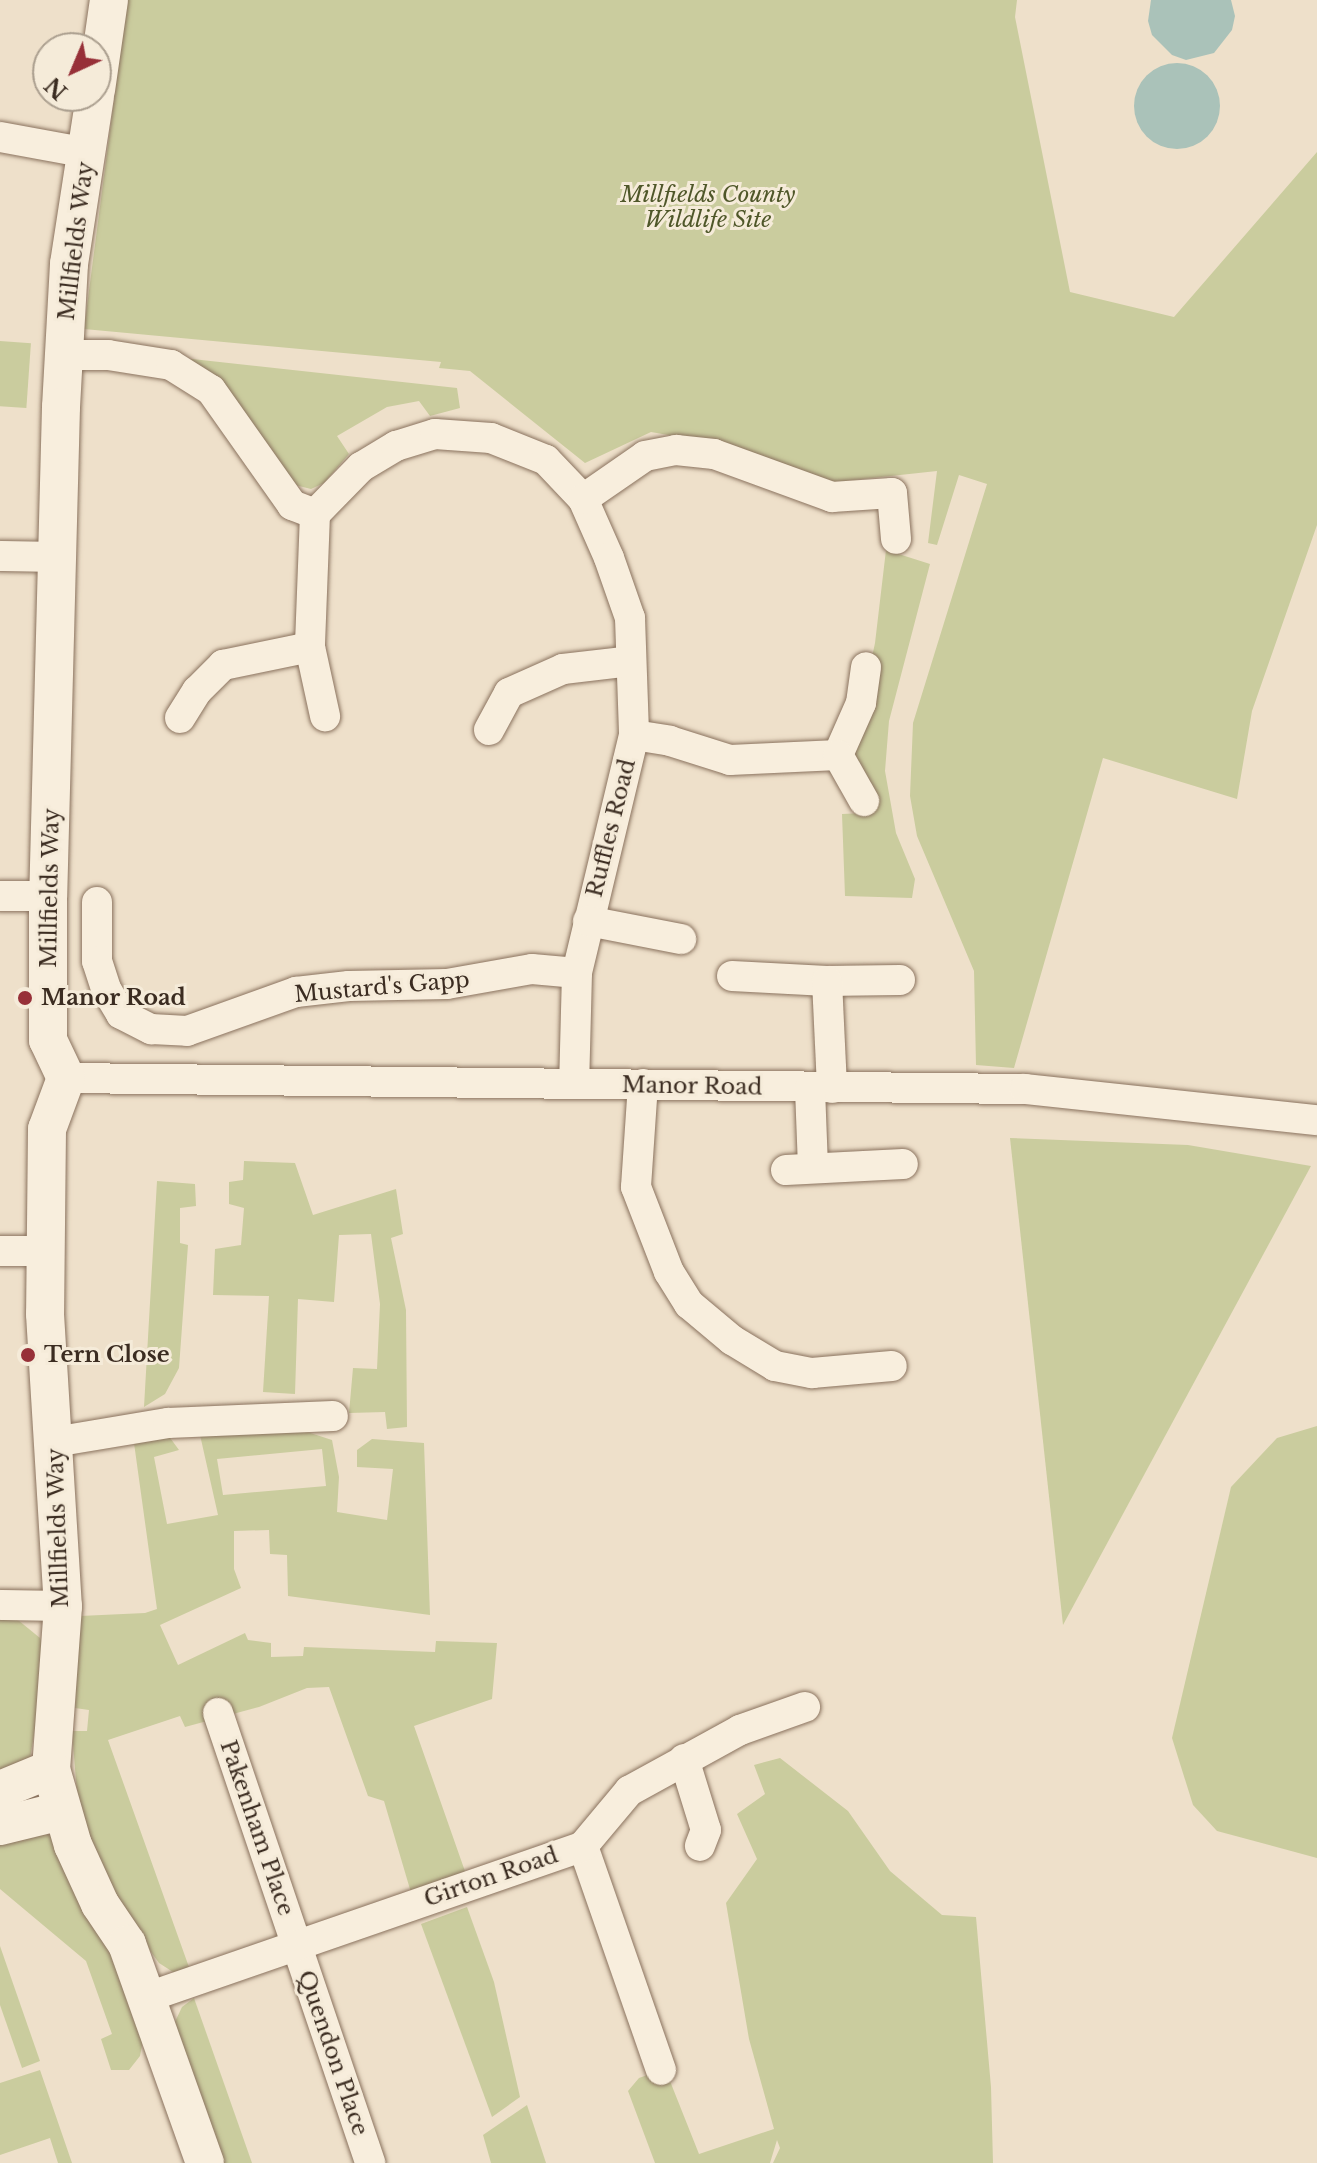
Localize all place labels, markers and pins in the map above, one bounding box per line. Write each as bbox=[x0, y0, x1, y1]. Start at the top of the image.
place label: Manor Road bbox=[41, 985, 186, 1011]
marker: Manor Road bbox=[16, 989, 34, 1007]
place label: Tern Close bbox=[44, 1342, 170, 1368]
marker: Tern Close bbox=[19, 1346, 37, 1364]

